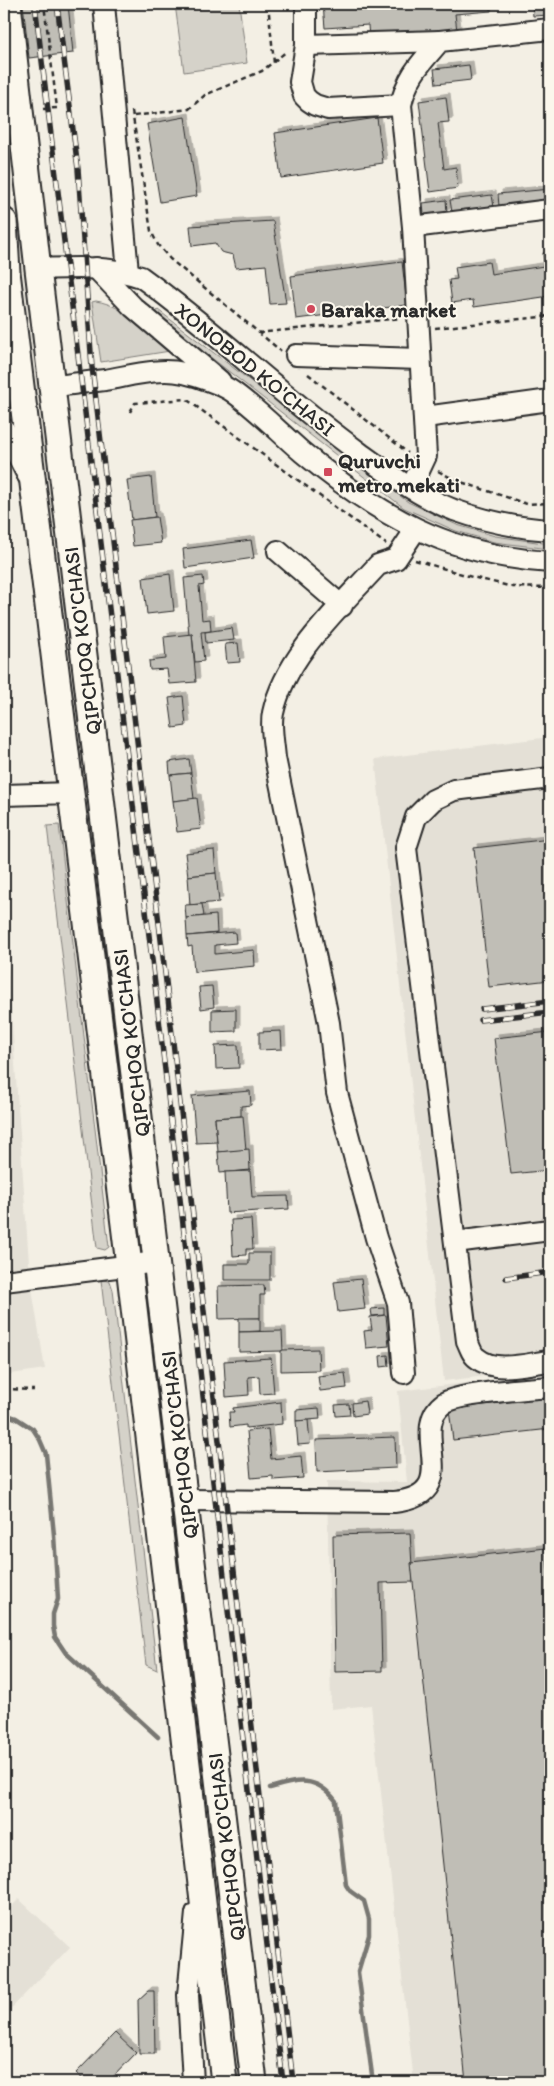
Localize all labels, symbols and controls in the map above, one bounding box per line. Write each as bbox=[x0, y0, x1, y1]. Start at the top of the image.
street label: XONOBOD KO'CHASI bbox=[170, 297, 340, 441]
place label: Baraka market bbox=[321, 297, 456, 322]
marker: Baraka market bbox=[305, 303, 317, 315]
place label: Quruvchi metro mekati bbox=[337, 448, 460, 497]
marker: Quruvchi metro mekati bbox=[322, 466, 334, 478]
street label: QIPCHOQ KO'CHASI bbox=[58, 545, 106, 737]
street label: QIPCHOQ KO'CHASI bbox=[107, 947, 155, 1139]
street label: QIPCHOQ KO'CHASI bbox=[155, 1349, 203, 1541]
street label: QIPCHOQ KO'CHASI bbox=[202, 1751, 250, 1943]

